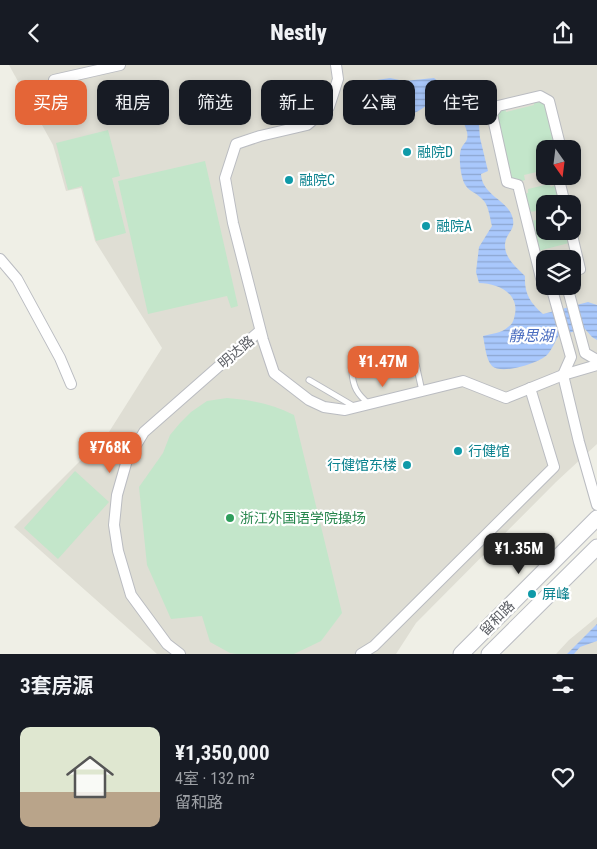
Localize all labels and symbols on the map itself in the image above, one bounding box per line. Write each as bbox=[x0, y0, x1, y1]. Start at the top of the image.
north arrow bbox=[536, 140, 581, 185]
place label: 融院D bbox=[417, 144, 453, 160]
marker: 融院D bbox=[401, 146, 413, 158]
place label: 融院C bbox=[299, 172, 335, 188]
marker: 融院C bbox=[283, 174, 295, 186]
place label: 融院A bbox=[436, 218, 472, 234]
marker: 融院A bbox=[420, 220, 432, 232]
water label: 静思湖 bbox=[508, 327, 555, 345]
street label: 明达路 bbox=[215, 332, 257, 372]
pin: ¥1.47M bbox=[342, 345, 424, 388]
pin: ¥768K bbox=[75, 431, 145, 474]
place label: 行健馆 bbox=[468, 443, 510, 459]
marker: 行健馆 bbox=[452, 445, 464, 457]
place label: 行健馆东楼 bbox=[327, 457, 397, 473]
marker: 行健馆东楼 bbox=[401, 459, 413, 471]
place label: 浙江外国语学院操场 bbox=[240, 510, 366, 526]
marker: 浙江外国语学院操场 bbox=[224, 512, 236, 524]
pin: ¥1.35M bbox=[478, 533, 560, 575]
place label: 屏峰 bbox=[542, 586, 570, 602]
marker: 屏峰 bbox=[526, 588, 538, 600]
street label: 留和路 bbox=[476, 597, 518, 639]

